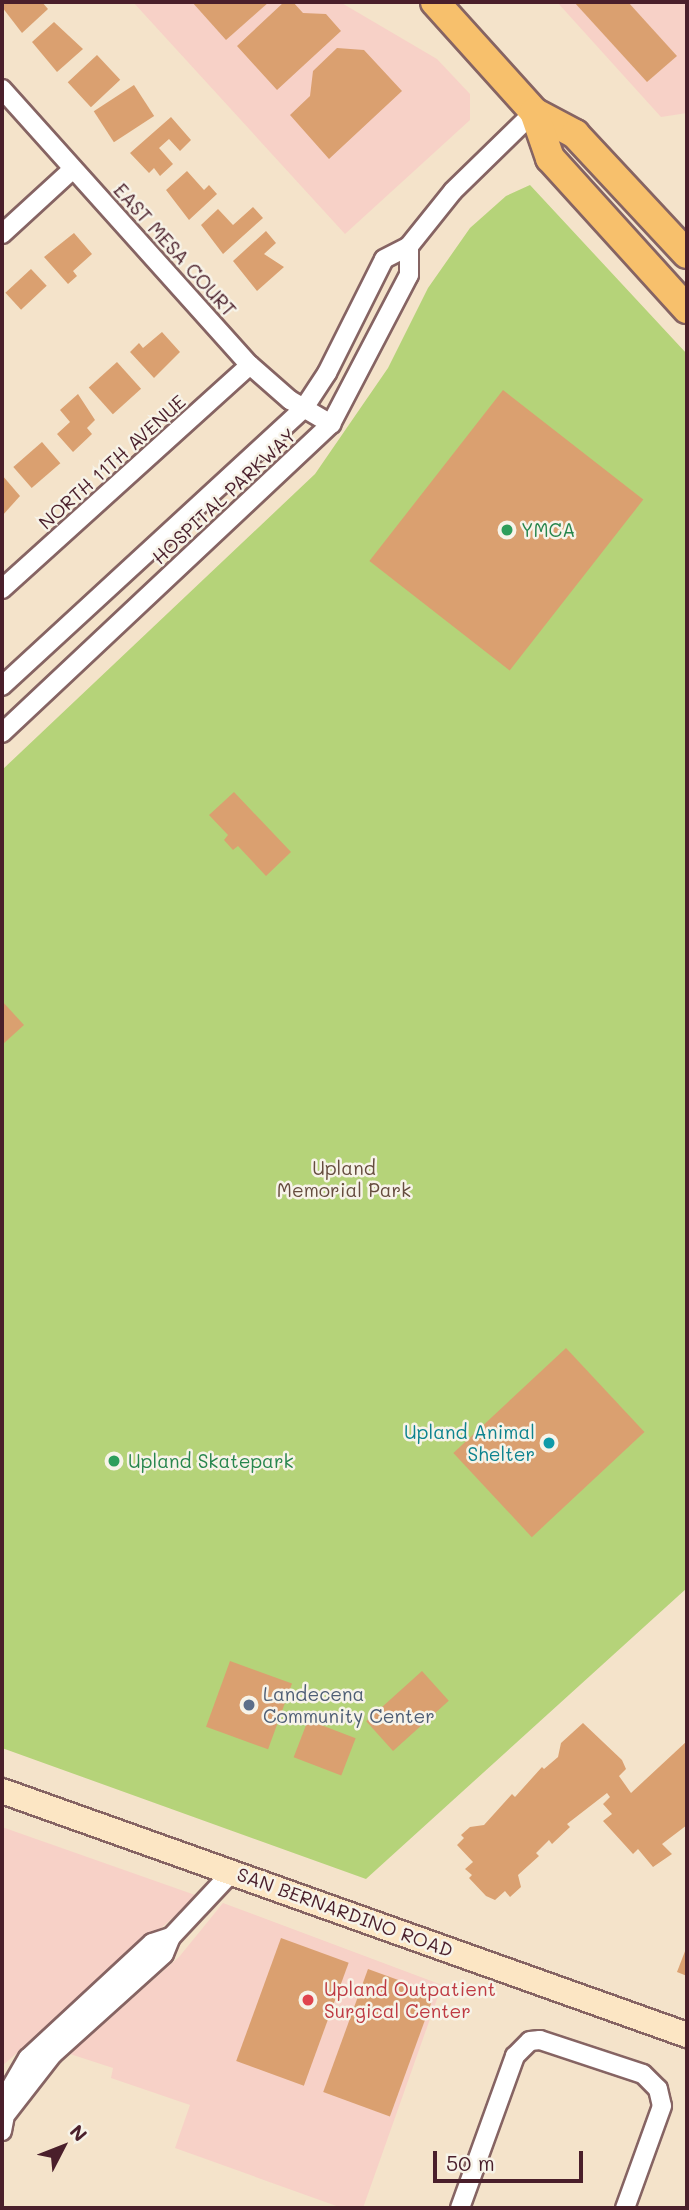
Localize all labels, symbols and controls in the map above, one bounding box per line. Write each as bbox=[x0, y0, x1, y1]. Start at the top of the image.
street label: EAST MESA COURT bbox=[109, 179, 241, 321]
street label: NORTH 11TH AVENUE bbox=[34, 390, 190, 534]
street label: HOSPITAL PARKWAY bbox=[147, 423, 301, 569]
place label: YMCA bbox=[521, 519, 575, 541]
marker: YMCA bbox=[499, 522, 515, 538]
park label: Upland Memorial Park bbox=[277, 1157, 411, 1201]
place label: Upland Animal Shelter bbox=[404, 1421, 535, 1465]
marker: Upland Animal Shelter bbox=[541, 1435, 557, 1451]
place label: Upland Skatepark bbox=[128, 1450, 294, 1472]
marker: Upland Skatepark bbox=[106, 1453, 122, 1469]
place label: Landecena Community Center bbox=[263, 1683, 435, 1727]
marker: Landecena Community Center bbox=[241, 1697, 257, 1713]
street label: SAN BERNARDINO ROAD bbox=[234, 1862, 456, 1962]
place label: Upland Outpatient Surgical Center bbox=[324, 1978, 496, 2022]
marker: Upland Outpatient Surgical Center bbox=[298, 1990, 318, 2010]
north arrow bbox=[28, 2112, 98, 2182]
text: N bbox=[65, 2119, 93, 2146]
scale bar bbox=[437, 2136, 588, 2180]
text: 50 m bbox=[446, 2149, 495, 2176]

